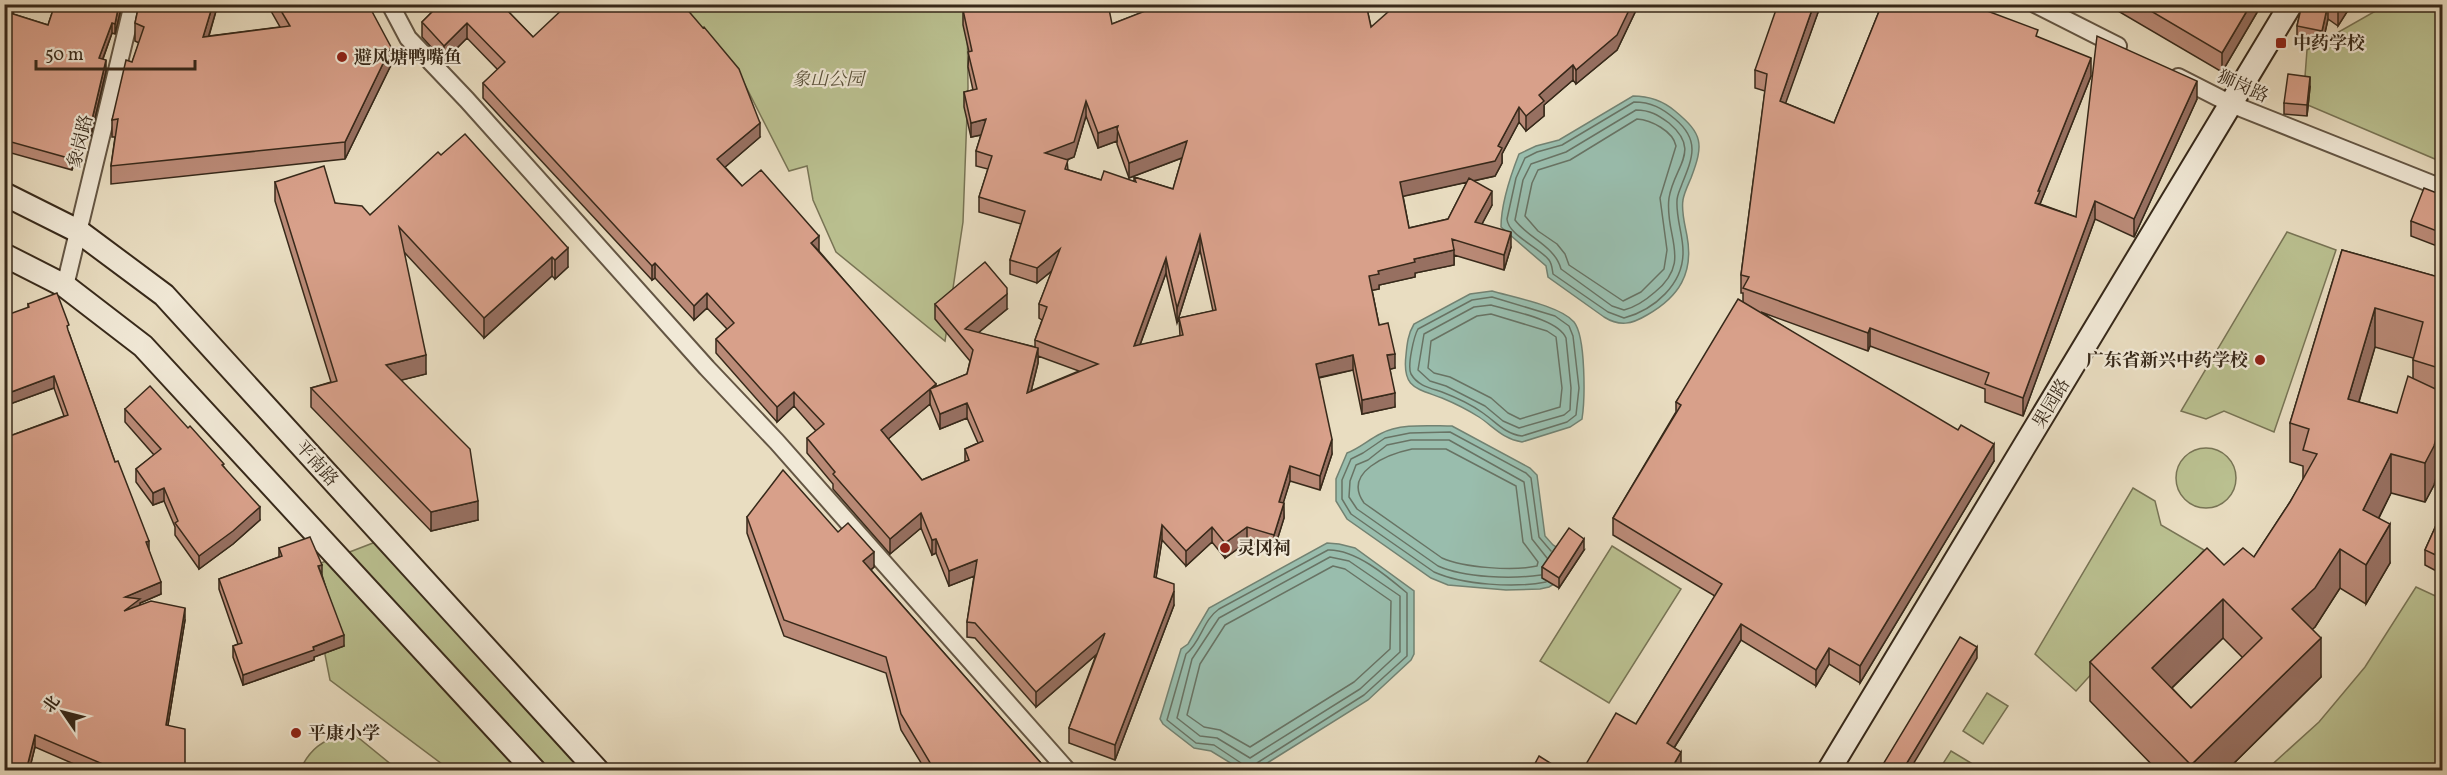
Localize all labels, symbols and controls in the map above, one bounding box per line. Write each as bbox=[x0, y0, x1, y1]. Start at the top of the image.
place label: 中药学校 bbox=[2293, 32, 2365, 57]
scale bar bbox=[36, 33, 195, 71]
marker: 中药学校 bbox=[2274, 36, 2288, 50]
text: 50 m bbox=[45, 43, 84, 68]
place label: 避风塘鸭嘴鱼 bbox=[354, 46, 462, 71]
marker: 避风塘鸭嘴鱼 bbox=[335, 50, 349, 64]
street label: 狮岗路 bbox=[2213, 65, 2272, 110]
park label: 象山公园 bbox=[792, 68, 867, 93]
street label: 象岗路 bbox=[63, 112, 100, 171]
place label: 广东省新兴中药学校 bbox=[2086, 349, 2248, 374]
marker: 广东省新兴中药学校 bbox=[2253, 353, 2267, 367]
street label: 果园路 bbox=[2028, 374, 2077, 433]
street label: 平南路 bbox=[289, 436, 343, 492]
place label: 灵冈祠 bbox=[1237, 537, 1291, 562]
marker: 灵冈祠 bbox=[1218, 541, 1232, 555]
north arrow bbox=[33, 682, 93, 742]
text: 北 bbox=[39, 692, 66, 717]
place label: 平康小学 bbox=[308, 722, 380, 747]
marker: 平康小学 bbox=[289, 726, 303, 740]

